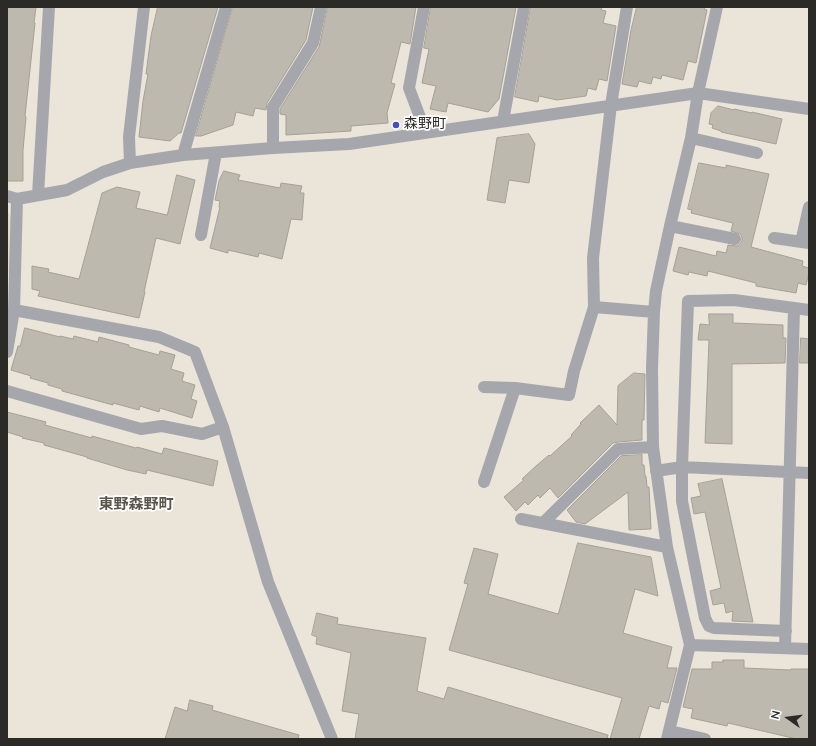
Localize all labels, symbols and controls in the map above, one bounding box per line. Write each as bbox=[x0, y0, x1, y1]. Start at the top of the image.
place label: 森野町 bbox=[404, 117, 446, 133]
marker: 森野町 bbox=[391, 120, 401, 130]
district label: 東野森野町 bbox=[99, 496, 173, 514]
north arrow bbox=[768, 698, 808, 738]
text: N bbox=[768, 709, 784, 721]

